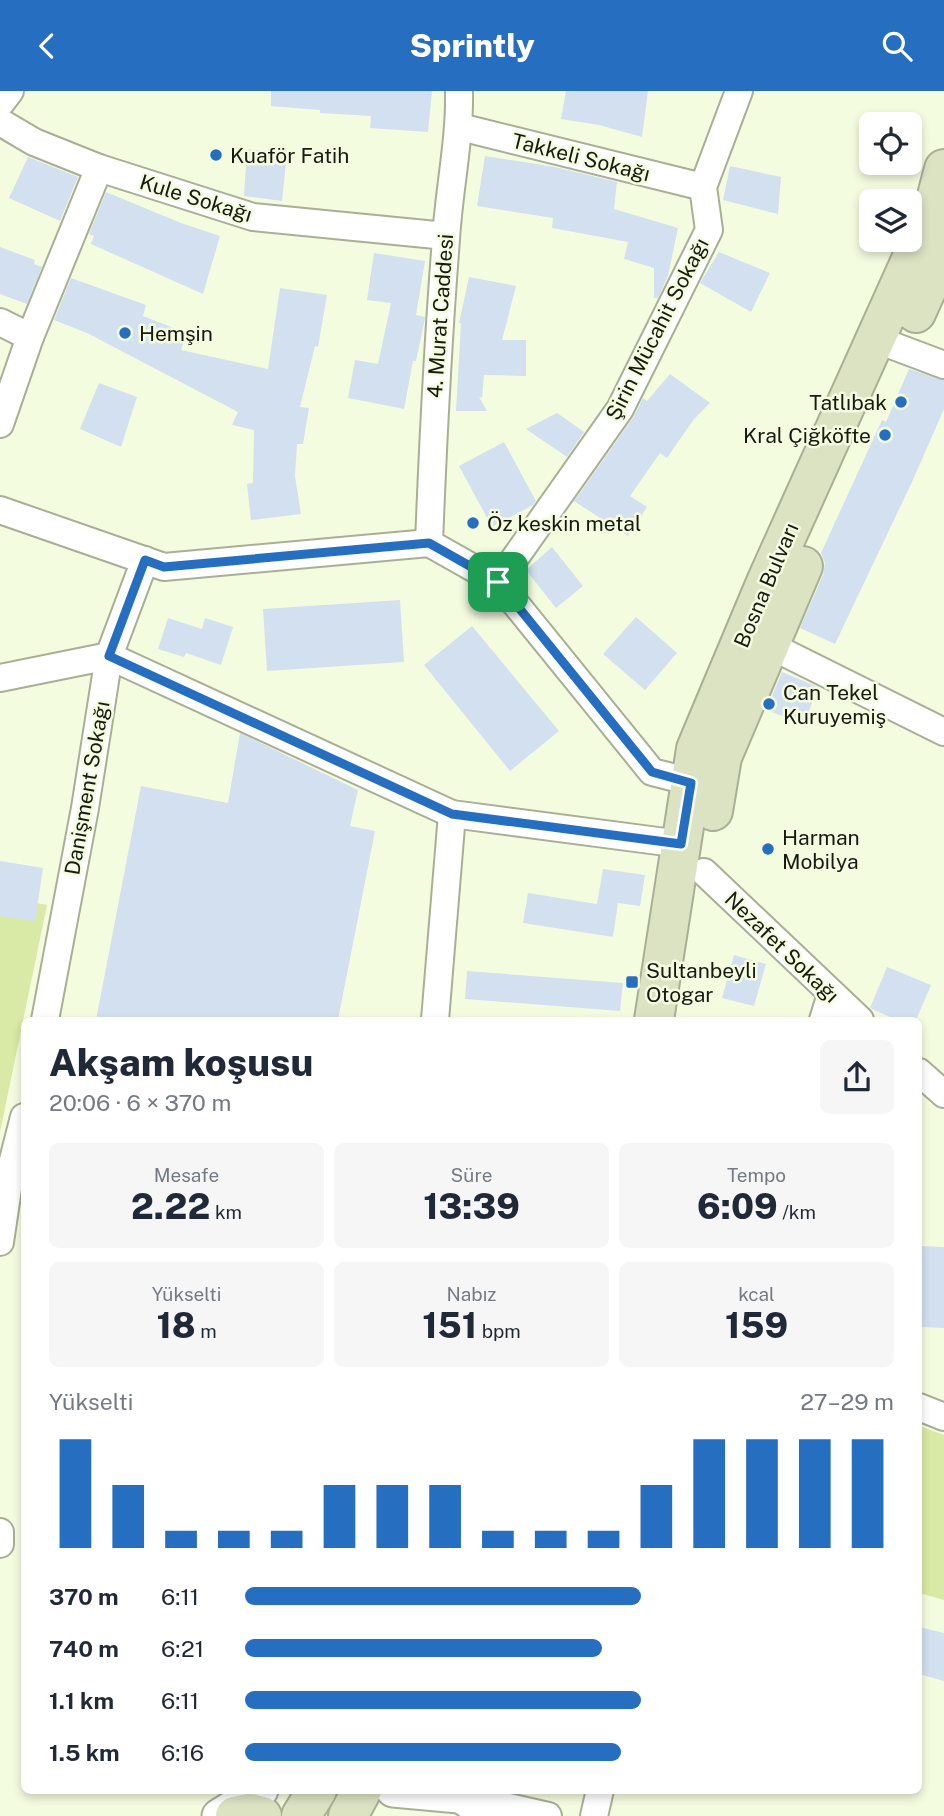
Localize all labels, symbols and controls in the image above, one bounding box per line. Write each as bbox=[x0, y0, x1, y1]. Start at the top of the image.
icon: back bbox=[28, 27, 66, 65]
text: Sprintly bbox=[409, 27, 535, 64]
icon: search bbox=[878, 27, 916, 65]
map controls bbox=[859, 112, 922, 252]
button: locate bbox=[859, 112, 922, 175]
street label: Takkeli Sokağı bbox=[509, 128, 653, 186]
place label: Kuaför Fatih bbox=[230, 143, 349, 168]
marker: Kuaför Fatih bbox=[208, 147, 224, 163]
street label: Kule Sokağı bbox=[137, 169, 255, 227]
button: layers bbox=[859, 189, 922, 252]
street label: 4. Murat Caddesi bbox=[422, 233, 458, 399]
street label: Şirin Mücahit Sokağı bbox=[600, 234, 714, 424]
place label: Hemşin bbox=[139, 321, 213, 346]
marker: Hemşin bbox=[117, 325, 133, 341]
place label: Tatlıbak bbox=[809, 390, 887, 415]
marker: Tatlıbak bbox=[893, 394, 909, 410]
place label: Kral Çiğköfte bbox=[743, 423, 871, 448]
marker: Kral Çiğköfte bbox=[877, 427, 893, 443]
place label: Öz keskin metal bbox=[487, 511, 641, 536]
marker: Öz keskin metal bbox=[465, 515, 481, 531]
street label: Bosna Bulvarı bbox=[729, 519, 803, 651]
pin bbox=[468, 552, 528, 612]
icon: arrive bbox=[479, 563, 517, 601]
place label: Can Tekel Kuruyemiş bbox=[783, 680, 886, 729]
marker: Can Tekel Kuruyemiş bbox=[761, 696, 777, 712]
street label: Danişment Sokağı bbox=[59, 699, 115, 877]
place label: Harman Mobilya bbox=[782, 825, 860, 874]
marker: Harman Mobilya bbox=[760, 841, 776, 857]
street label: Nezafet Sokağı bbox=[720, 886, 844, 1008]
place label: Sultanbeyli Otogar bbox=[646, 958, 757, 1007]
marker: Sultanbeyli Otogar bbox=[624, 974, 640, 990]
text: Akşam koşusu bbox=[49, 1040, 313, 1085]
button: share bbox=[820, 1040, 894, 1114]
text: 20:06 · 6 × 370 m bbox=[49, 1089, 231, 1116]
text: Mesafe bbox=[154, 1164, 219, 1186]
text: Süre bbox=[451, 1164, 492, 1186]
text: Tempo bbox=[727, 1164, 786, 1186]
text: 2.22 bbox=[131, 1186, 210, 1227]
text: 13:39 bbox=[423, 1186, 520, 1227]
text: 6:09 bbox=[697, 1186, 778, 1227]
text: km bbox=[210, 1201, 242, 1223]
text: /km bbox=[778, 1201, 816, 1223]
text: Yükselti bbox=[152, 1283, 221, 1305]
text: Nabız bbox=[447, 1283, 496, 1305]
text: kcal bbox=[738, 1283, 775, 1305]
text: 18 bbox=[156, 1305, 196, 1346]
text: 151 bbox=[422, 1305, 477, 1346]
text: 159 bbox=[725, 1305, 788, 1346]
text: m bbox=[196, 1320, 217, 1342]
text: bpm bbox=[477, 1320, 521, 1342]
text: Yükselti bbox=[49, 1388, 133, 1415]
text: 27–29 m bbox=[800, 1388, 894, 1415]
text: 370 m bbox=[49, 1583, 119, 1610]
text: 6:11 bbox=[161, 1583, 199, 1610]
text: 740 m bbox=[49, 1635, 119, 1662]
text: 6:21 bbox=[161, 1635, 204, 1662]
text: 1.1 km bbox=[49, 1687, 114, 1714]
text: 6:11 bbox=[161, 1687, 199, 1714]
text: 1.5 km bbox=[49, 1739, 120, 1766]
text: 6:16 bbox=[161, 1739, 204, 1766]

